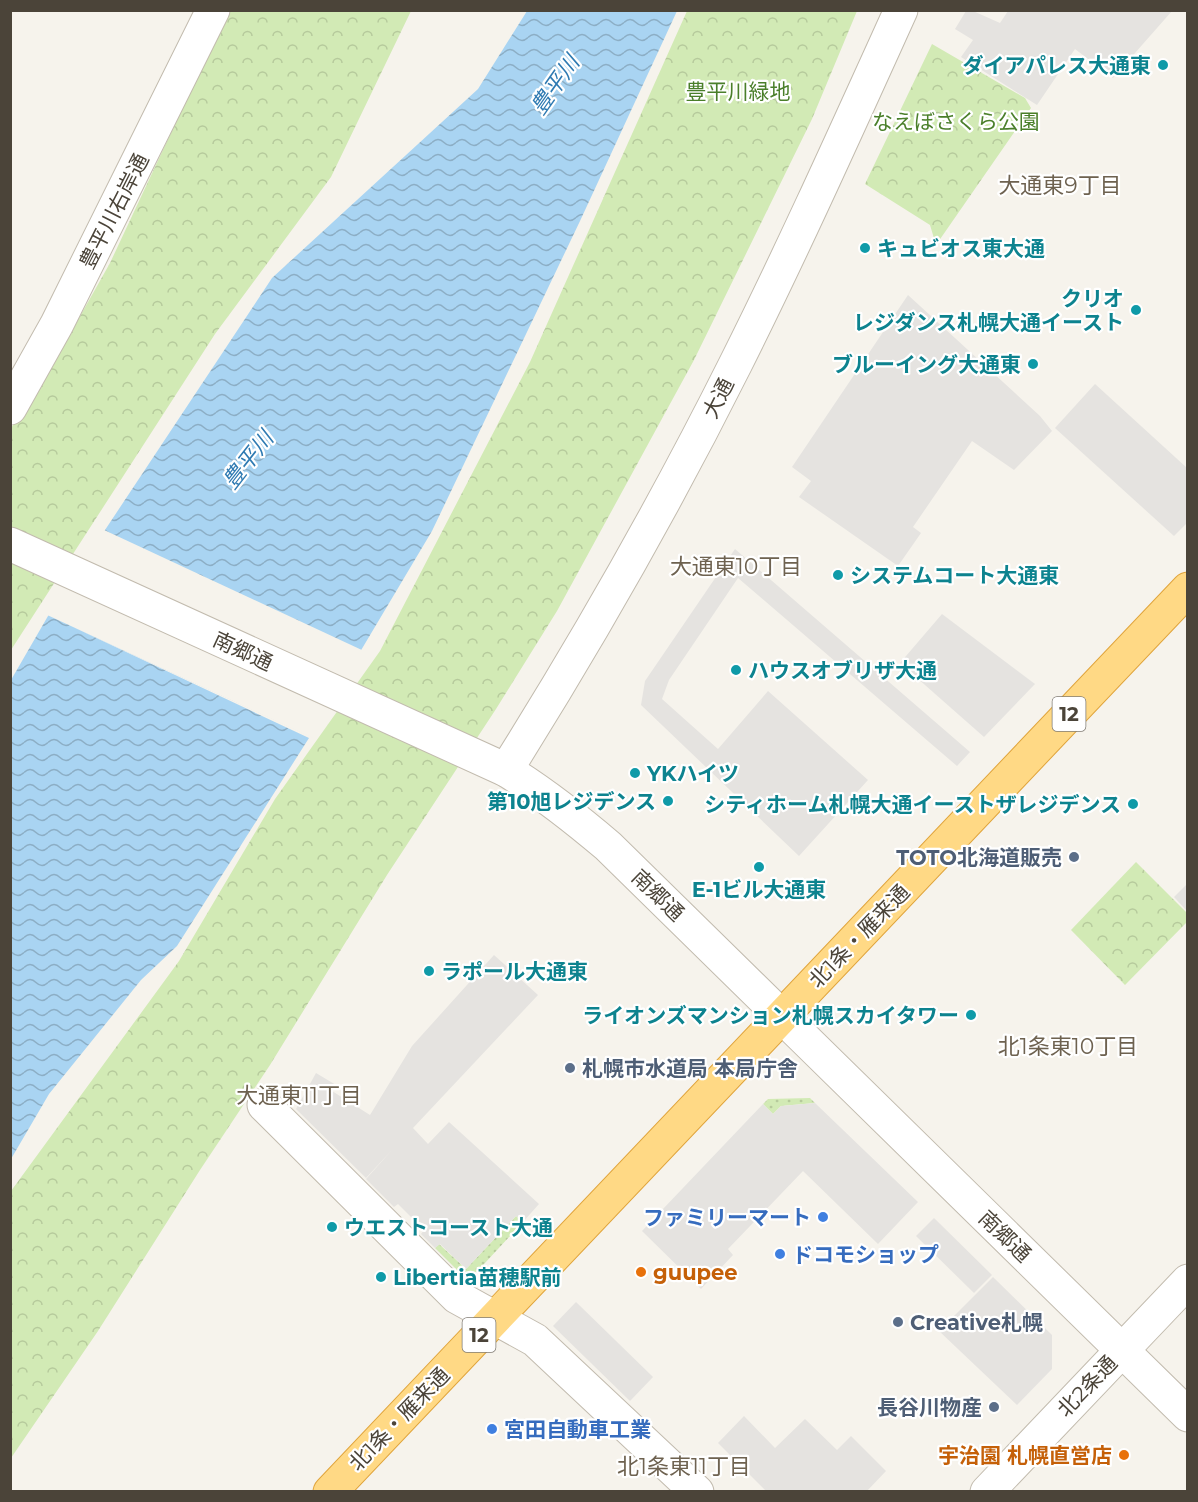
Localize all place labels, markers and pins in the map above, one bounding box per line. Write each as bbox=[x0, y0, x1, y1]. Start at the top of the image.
place label: ダイアパレス大通東 bbox=[962, 53, 1151, 78]
marker: ダイアパレス大通東 bbox=[1156, 58, 1170, 72]
place label: キュビオス東大通 bbox=[877, 236, 1045, 261]
marker: キュビオス東大通 bbox=[858, 241, 872, 255]
place label: クリオ レジダンス札幌大通イースト bbox=[853, 286, 1124, 335]
marker: クリオ レジダンス札幌大通イースト bbox=[1129, 303, 1143, 317]
place label: ブルーイング大通東 bbox=[832, 352, 1021, 377]
marker: ブルーイング大通東 bbox=[1026, 357, 1040, 371]
place label: システムコート大通東 bbox=[850, 563, 1059, 588]
marker: システムコート大通東 bbox=[831, 568, 845, 582]
place label: ハウスオブリザ大通 bbox=[748, 658, 937, 683]
marker: ハウスオブリザ大通 bbox=[729, 663, 743, 677]
place label: YKハイツ bbox=[646, 761, 739, 786]
marker: YKハイツ bbox=[628, 766, 642, 780]
place label: 第10旭レジデンス bbox=[487, 789, 656, 814]
place label: シティホーム札幌大通イーストザレジデンス bbox=[704, 792, 1121, 817]
marker: 第10旭レジデンス bbox=[661, 794, 675, 808]
marker: シティホーム札幌大通イーストザレジデンス bbox=[1126, 797, 1140, 811]
place label: TOTO北海道販売 bbox=[896, 845, 1062, 870]
marker: TOTO北海道販売 bbox=[1067, 850, 1081, 864]
marker: E-1ビル大通東 bbox=[752, 860, 766, 874]
place label: E-1ビル大通東 bbox=[692, 877, 826, 902]
place label: ラポール大通東 bbox=[441, 959, 588, 984]
marker: ラポール大通東 bbox=[422, 964, 436, 978]
place label: ライオンズマンション札幌スカイタワー bbox=[582, 1003, 959, 1028]
marker: ライオンズマンション札幌スカイタワー bbox=[964, 1008, 978, 1022]
place label: 札幌市水道局 本局庁舎 bbox=[582, 1056, 798, 1081]
marker: 札幌市水道局 本局庁舎 bbox=[563, 1061, 577, 1075]
place label: ファミリーマート bbox=[643, 1205, 811, 1230]
marker: ファミリーマート bbox=[816, 1210, 830, 1224]
place label: ウエストコースト大通 bbox=[344, 1215, 553, 1240]
marker: ウエストコースト大通 bbox=[325, 1220, 339, 1234]
place label: ドコモショップ bbox=[792, 1242, 939, 1267]
marker: ドコモショップ bbox=[773, 1247, 787, 1261]
place label: guupee bbox=[653, 1260, 738, 1285]
place label: Libertia苗穂駅前 bbox=[393, 1265, 562, 1290]
marker: guupee bbox=[634, 1265, 648, 1279]
marker: Libertia苗穂駅前 bbox=[374, 1270, 388, 1284]
place label: Creative札幌 bbox=[910, 1310, 1043, 1335]
marker: Creative札幌 bbox=[891, 1315, 905, 1329]
place label: 長谷川物産 bbox=[877, 1395, 982, 1420]
marker: 長谷川物産 bbox=[987, 1400, 1001, 1414]
place label: 宮田自動車工業 bbox=[504, 1417, 651, 1442]
marker: 宮田自動車工業 bbox=[485, 1422, 499, 1436]
place label: 宇治園 札幌直営店 bbox=[938, 1443, 1112, 1468]
marker: 宇治園 札幌直営店 bbox=[1117, 1448, 1131, 1462]

